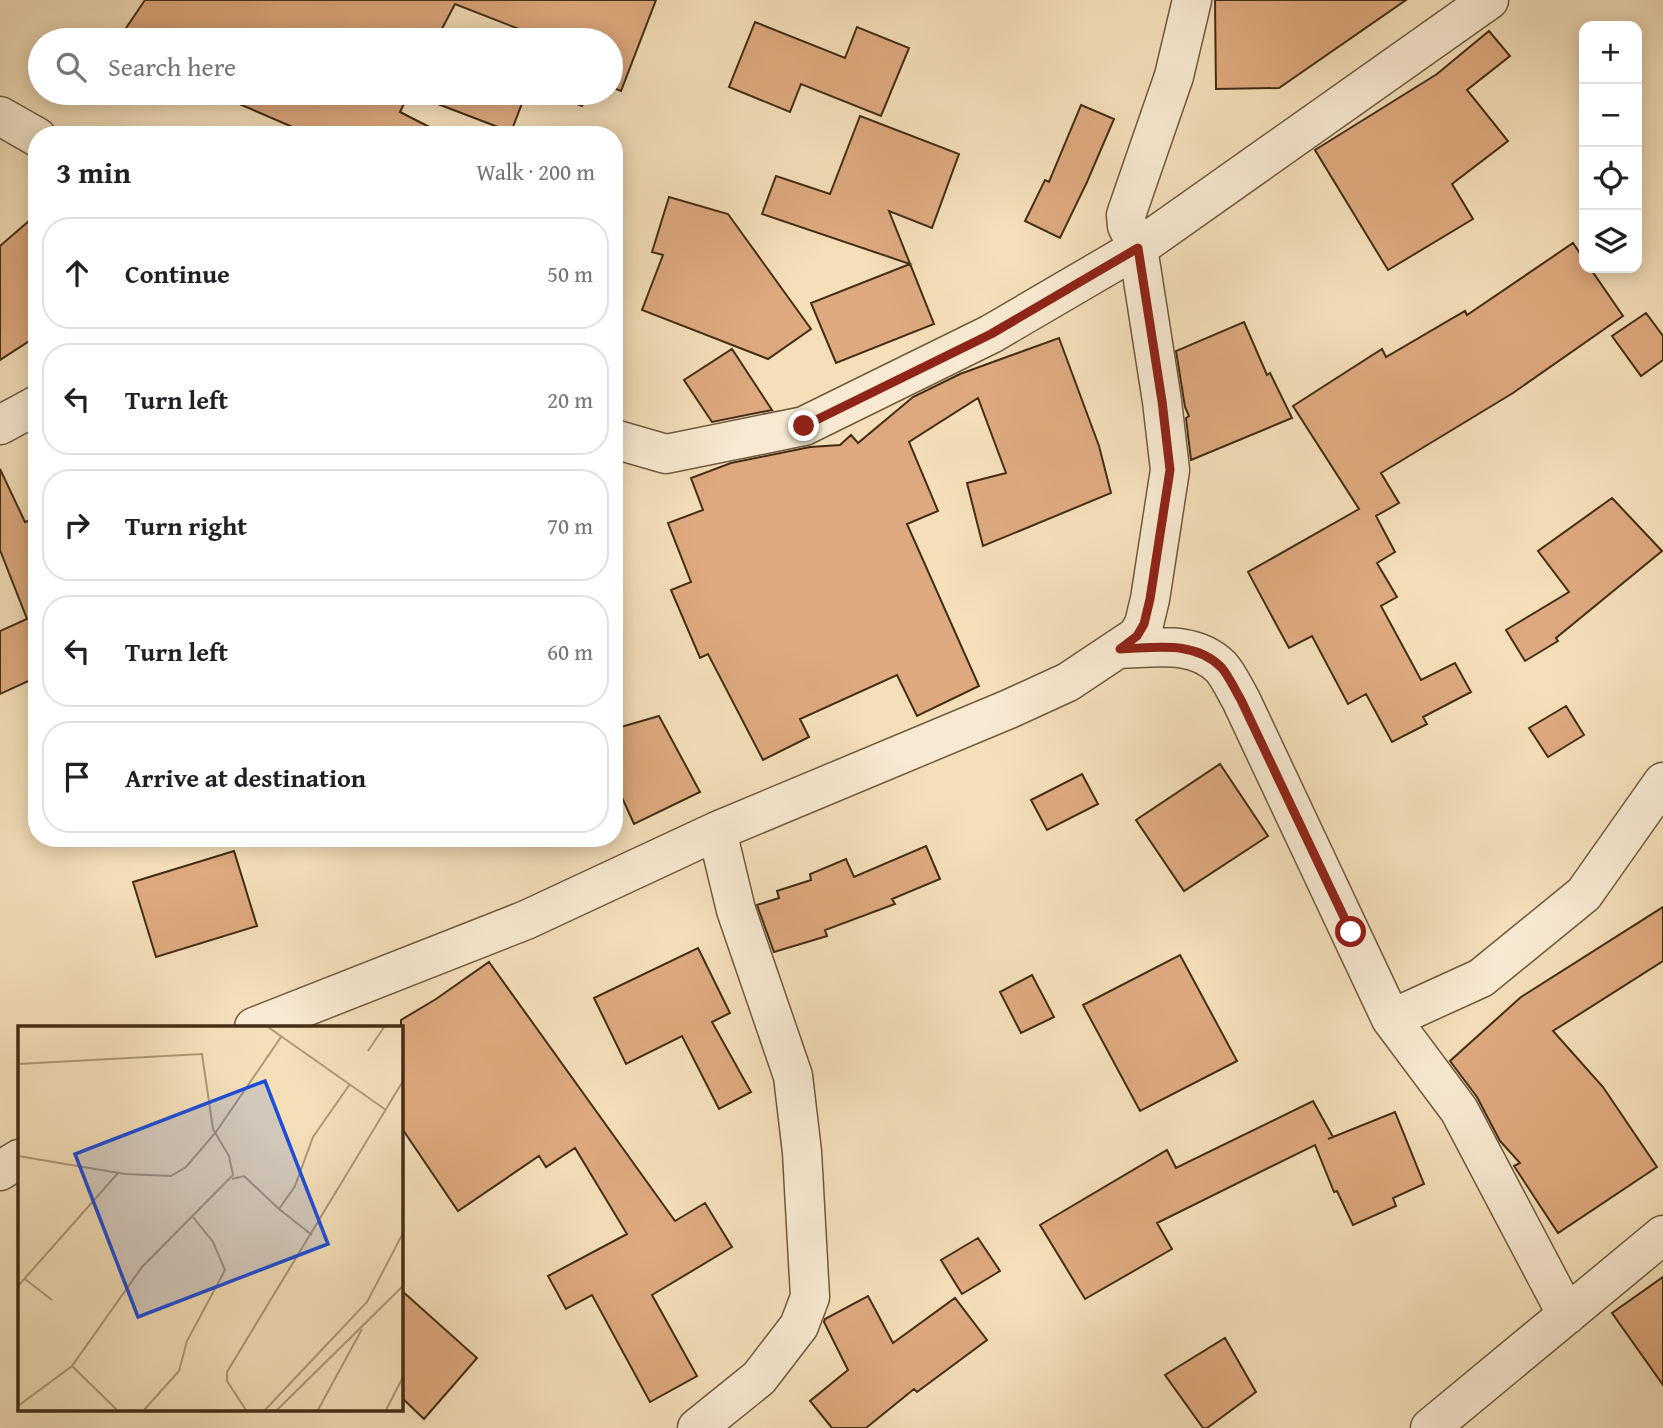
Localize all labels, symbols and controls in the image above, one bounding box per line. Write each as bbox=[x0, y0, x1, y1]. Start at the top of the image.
map controls bbox=[1579, 21, 1642, 273]
button: + bbox=[1579, 21, 1642, 84]
search box bbox=[28, 28, 623, 105]
text: Search here bbox=[108, 47, 236, 86]
icon: search bbox=[52, 48, 90, 86]
button: − bbox=[1579, 84, 1642, 147]
button: locate bbox=[1579, 147, 1642, 210]
text: 3 min bbox=[56, 150, 131, 194]
text: Walk · 200 m bbox=[476, 155, 595, 188]
button: layers bbox=[1579, 210, 1642, 273]
icon: ahead bbox=[58, 254, 96, 292]
text: Continue bbox=[125, 254, 230, 293]
text: 50 m bbox=[547, 257, 593, 290]
icon: left bbox=[58, 380, 96, 418]
text: Turn left bbox=[125, 380, 228, 419]
text: 20 m bbox=[547, 383, 593, 416]
route end bbox=[788, 410, 819, 441]
icon: right bbox=[58, 506, 96, 544]
text: Turn right bbox=[125, 506, 247, 545]
text: 70 m bbox=[547, 509, 593, 542]
icon: left bbox=[58, 632, 96, 670]
text: Turn left bbox=[125, 632, 228, 671]
text: 60 m bbox=[547, 635, 593, 668]
icon: arrive bbox=[58, 758, 96, 796]
text: Arrive at destination bbox=[125, 758, 366, 797]
route start bbox=[1335, 916, 1366, 947]
inset map bbox=[18, 1026, 402, 1410]

